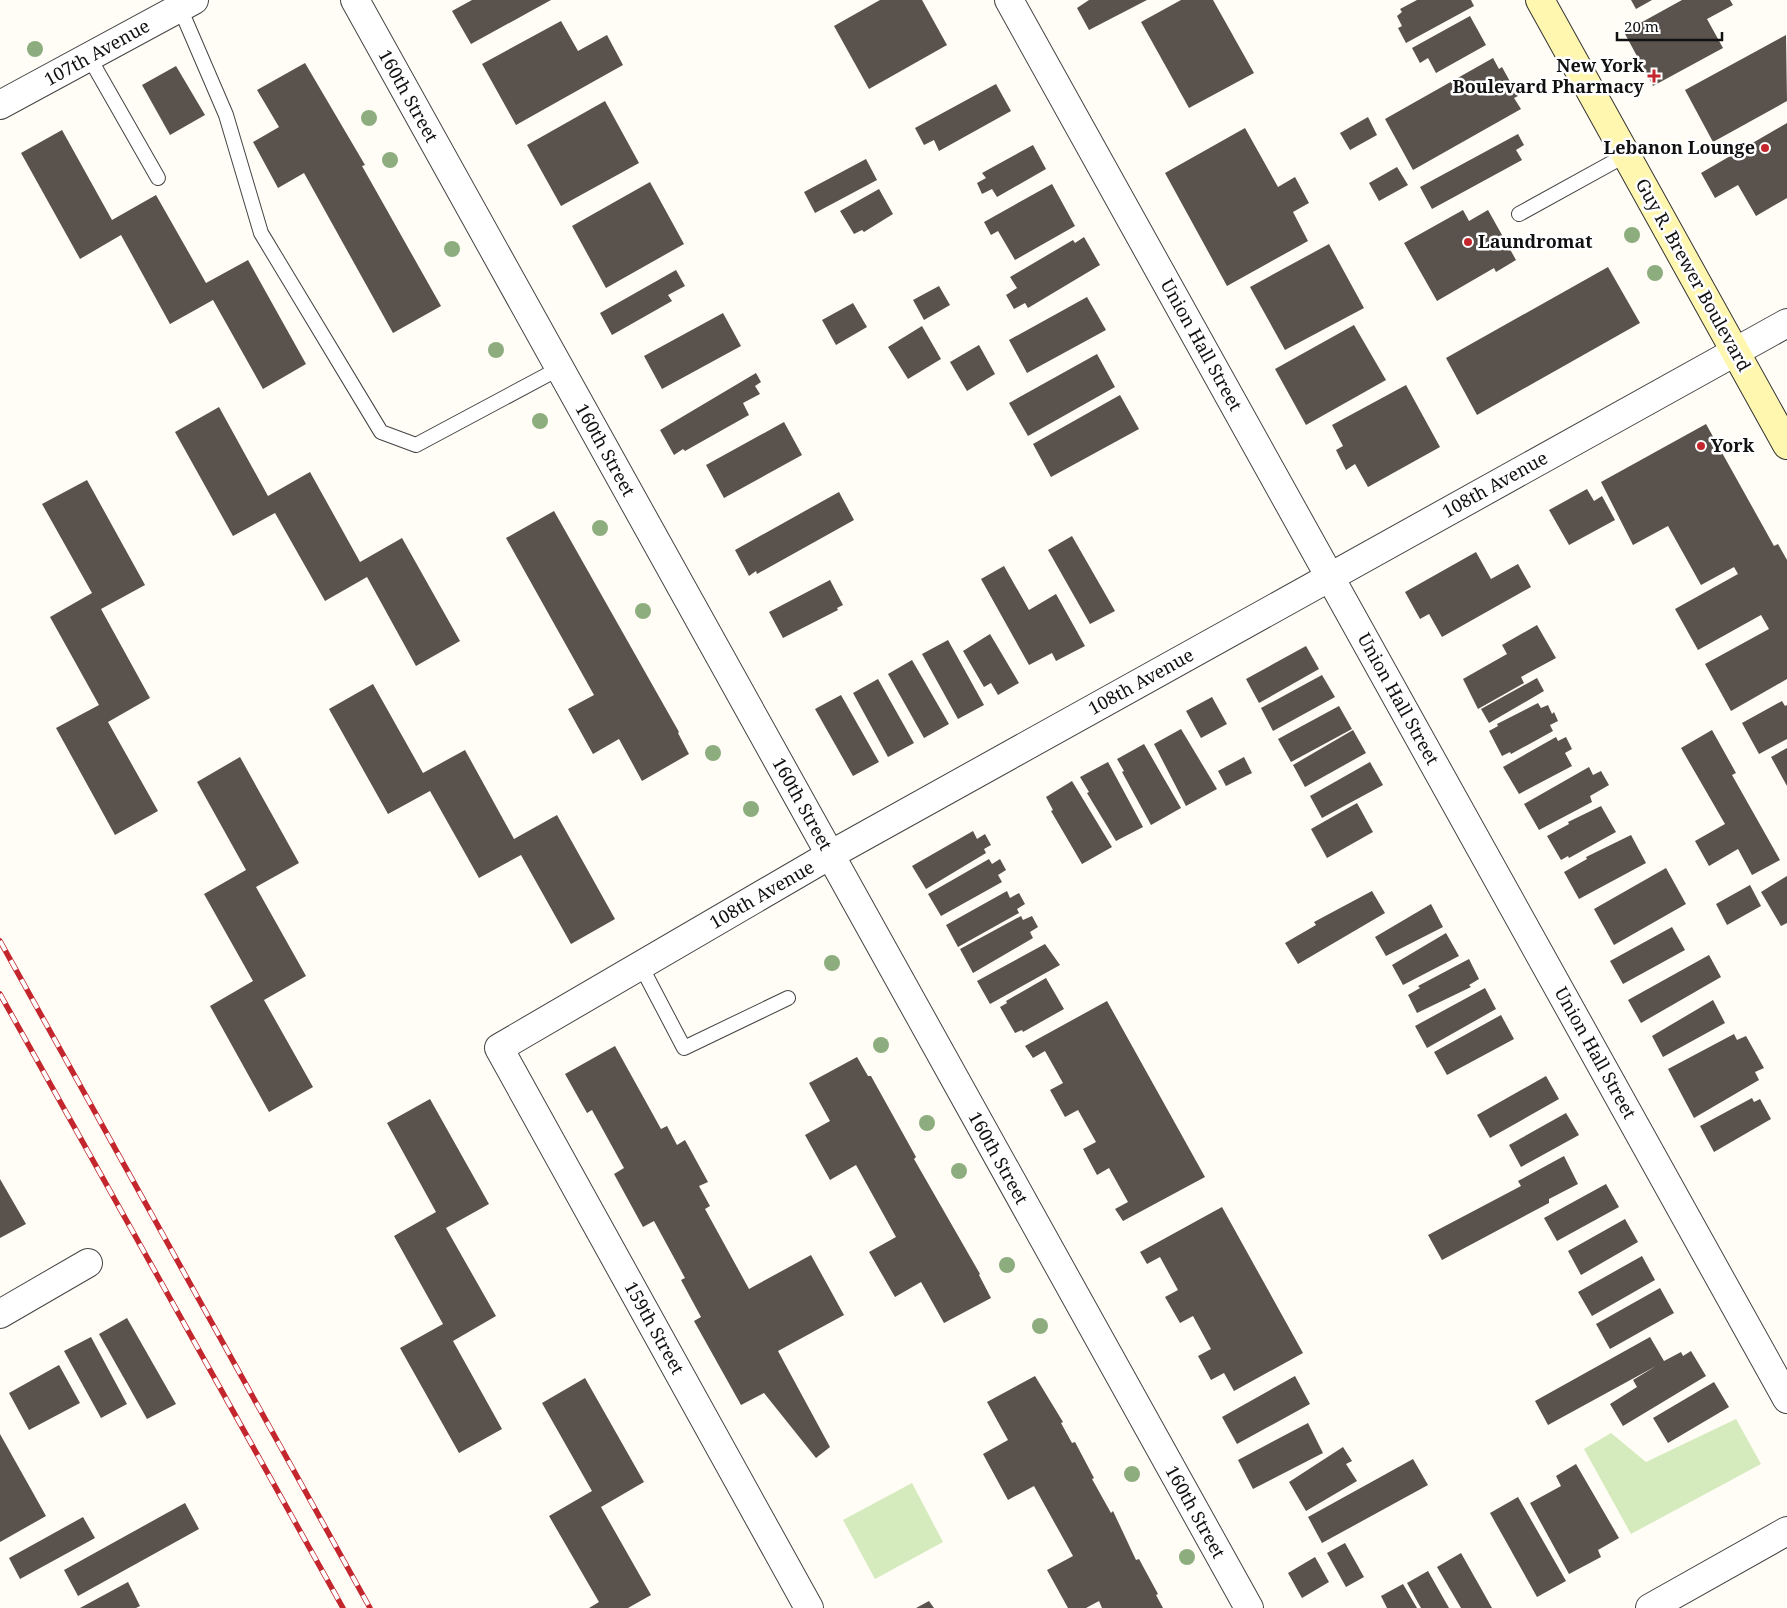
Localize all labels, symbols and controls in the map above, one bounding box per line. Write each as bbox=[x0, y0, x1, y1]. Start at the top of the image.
scale bar bbox=[1617, 10, 1722, 42]
street label: 107th Avenue bbox=[40, 13, 153, 91]
text: 20 m bbox=[1624, 16, 1659, 36]
street label: 160th Street bbox=[373, 45, 444, 146]
place label: New York Boulevard Pharmacy bbox=[1453, 53, 1645, 98]
marker: New York Boulevard Pharmacy bbox=[1648, 70, 1660, 82]
place label: Lebanon Lounge bbox=[1603, 135, 1755, 159]
marker: Lebanon Lounge bbox=[1759, 142, 1771, 154]
street label: Guy R. Brewer Boulevard bbox=[1631, 174, 1757, 375]
place label: Laundromat bbox=[1478, 229, 1593, 253]
marker: Laundromat bbox=[1462, 236, 1474, 248]
street label: Union Hall Street bbox=[1156, 274, 1248, 415]
street label: 160th Street bbox=[570, 399, 641, 500]
place label: York bbox=[1711, 433, 1755, 457]
marker: York bbox=[1695, 440, 1707, 452]
street label: 108th Avenue bbox=[1438, 445, 1551, 523]
street label: Union Hall Street bbox=[1353, 628, 1445, 769]
street label: 108th Avenue bbox=[1084, 642, 1197, 720]
street label: 160th Street bbox=[767, 753, 838, 854]
street label: 108th Avenue bbox=[705, 854, 818, 934]
street label: Union Hall Street bbox=[1550, 982, 1642, 1123]
street label: 160th Street bbox=[963, 1107, 1034, 1208]
street label: 159th Street bbox=[619, 1277, 690, 1378]
street label: 160th Street bbox=[1160, 1461, 1231, 1562]

